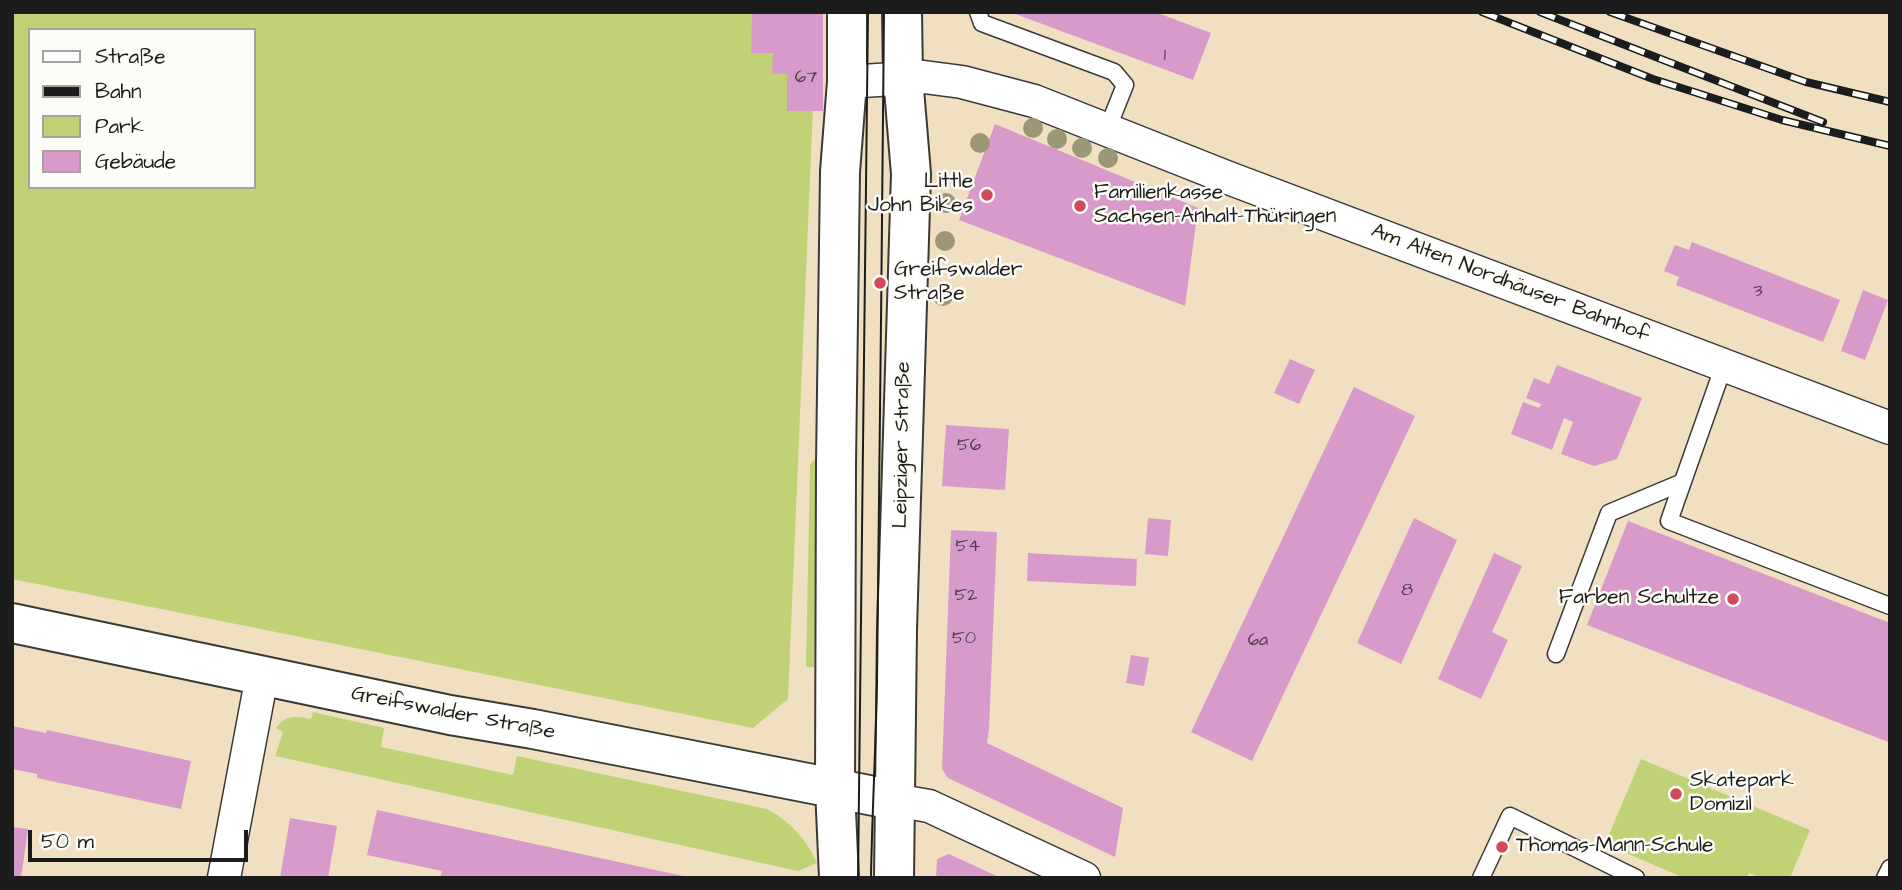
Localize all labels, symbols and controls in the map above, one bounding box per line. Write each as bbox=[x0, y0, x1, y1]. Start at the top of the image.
legend bbox=[28, 28, 256, 189]
text: Straße bbox=[95, 42, 166, 71]
house number: 1 bbox=[1164, 45, 1166, 67]
house number: 67 bbox=[795, 67, 817, 89]
text: Bahn bbox=[95, 77, 142, 106]
text: Park bbox=[95, 112, 144, 141]
text: Gebäude bbox=[95, 147, 176, 176]
place label: Little John Bikes bbox=[868, 170, 973, 220]
place label: Familienkasse Sachsen-Anhalt-Thüringen bbox=[1094, 181, 1336, 231]
marker: Little John Bikes bbox=[979, 187, 995, 203]
marker: Familienkasse Sachsen-Anhalt-Thüringen bbox=[1072, 198, 1088, 214]
street label: Am Alten Nordhäuser Bahnhof bbox=[1367, 219, 1653, 349]
place label: Greifswalder Straße bbox=[894, 258, 1022, 308]
marker: Greifswalder Straße bbox=[872, 275, 888, 291]
house number: 3 bbox=[1753, 281, 1763, 303]
street label: Leipziger Straße bbox=[889, 361, 917, 529]
house number: 56 bbox=[957, 435, 981, 457]
house number: 54 bbox=[956, 536, 980, 558]
house number: 8 bbox=[1401, 580, 1413, 602]
house number: 52 bbox=[954, 585, 978, 607]
place label: Farben Schultze bbox=[1559, 586, 1719, 612]
marker: Farben Schultze bbox=[1725, 591, 1741, 607]
house number: 50 bbox=[952, 628, 976, 650]
house number: 6a bbox=[1248, 630, 1268, 652]
street label: Greifswalder Straße bbox=[349, 682, 557, 746]
place label: Skatepark Domizil bbox=[1690, 769, 1794, 819]
marker: Skatepark Domizil bbox=[1668, 786, 1684, 802]
scale bar bbox=[32, 816, 252, 860]
text: 50 m bbox=[41, 827, 94, 856]
place label: Thomas-Mann-Schule bbox=[1516, 834, 1713, 860]
marker: Thomas-Mann-Schule bbox=[1494, 839, 1510, 855]

